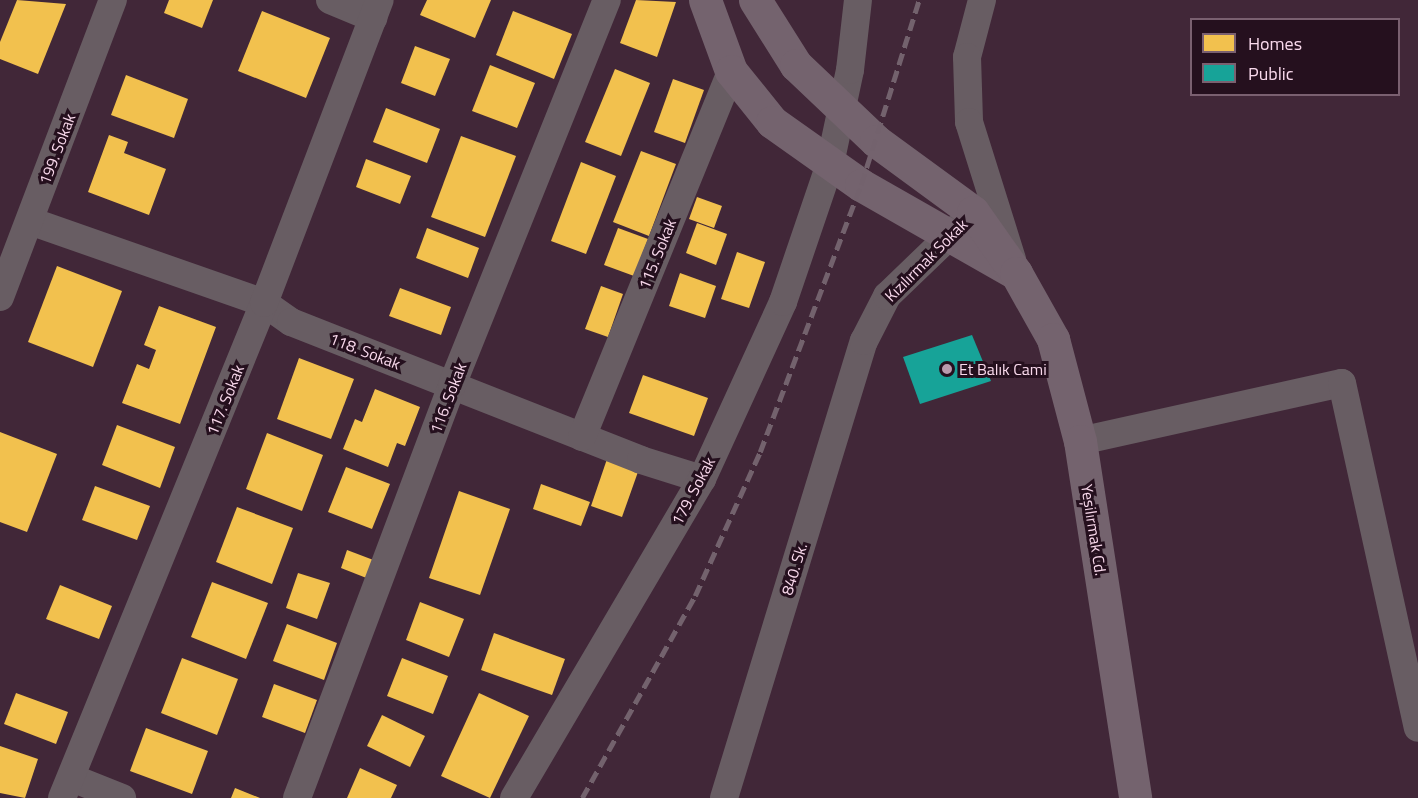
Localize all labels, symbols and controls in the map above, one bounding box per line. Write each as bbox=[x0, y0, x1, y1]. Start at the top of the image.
legend bbox=[1190, 18, 1400, 96]
text: Homes bbox=[1248, 30, 1302, 57]
text: Public bbox=[1248, 60, 1294, 87]
street label: 199. Sokak bbox=[35, 111, 79, 187]
street label: Kızılırmak Sokak bbox=[881, 215, 971, 305]
street label: 115. Sokak bbox=[634, 216, 680, 292]
street label: 118. Sokak bbox=[327, 329, 403, 373]
place label: Et Balık Cami bbox=[959, 359, 1047, 379]
street label: 116. Sokak bbox=[426, 360, 470, 436]
street label: 117. Sokak bbox=[202, 362, 248, 438]
marker: Et Balık Cami bbox=[940, 362, 954, 376]
street label: 179. Sokak bbox=[667, 454, 719, 528]
street label: Yeşilırmak Cd. bbox=[1077, 483, 1111, 577]
street label: 840. Sk. bbox=[777, 541, 811, 597]

